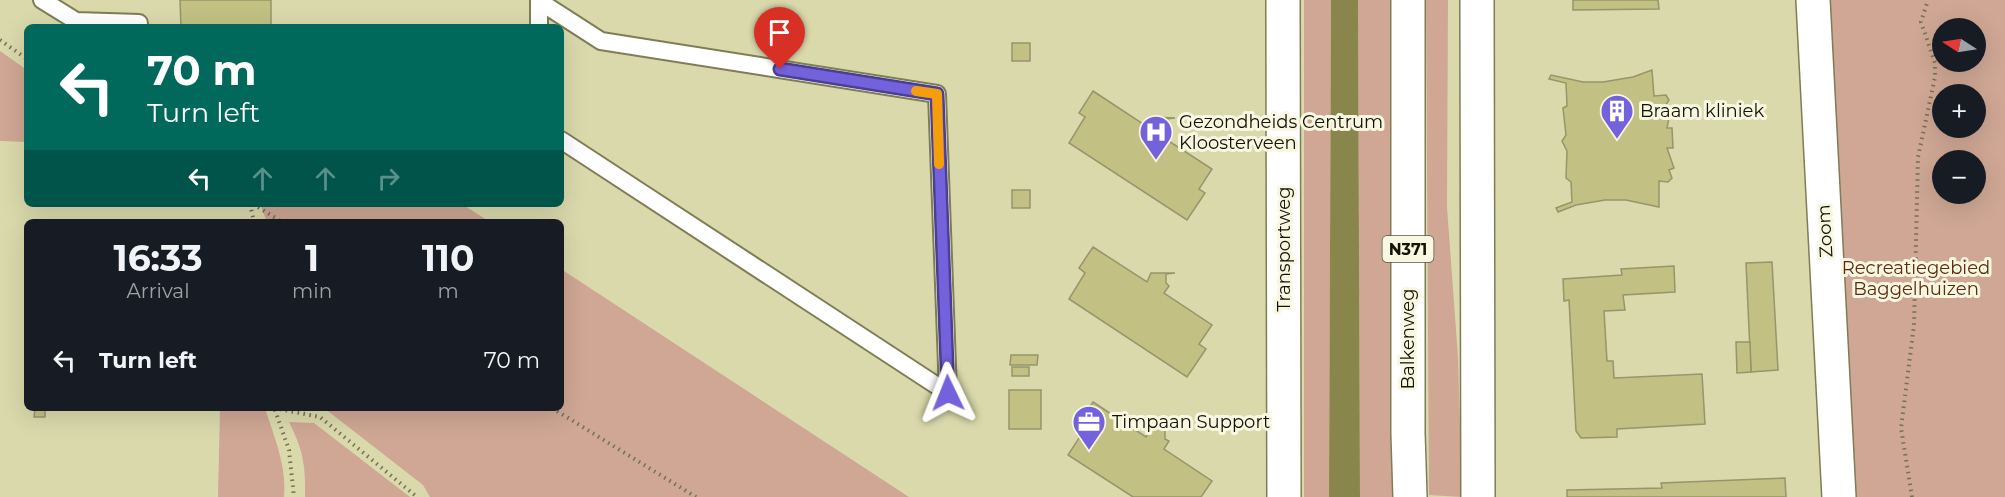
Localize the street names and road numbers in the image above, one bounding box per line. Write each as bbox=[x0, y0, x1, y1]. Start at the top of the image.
street label: Transportweg bbox=[1273, 187, 1295, 312]
street label: Zoom bbox=[1813, 204, 1837, 258]
road number: N371 bbox=[1382, 236, 1434, 262]
street label: Balkenweg bbox=[1397, 288, 1419, 390]

